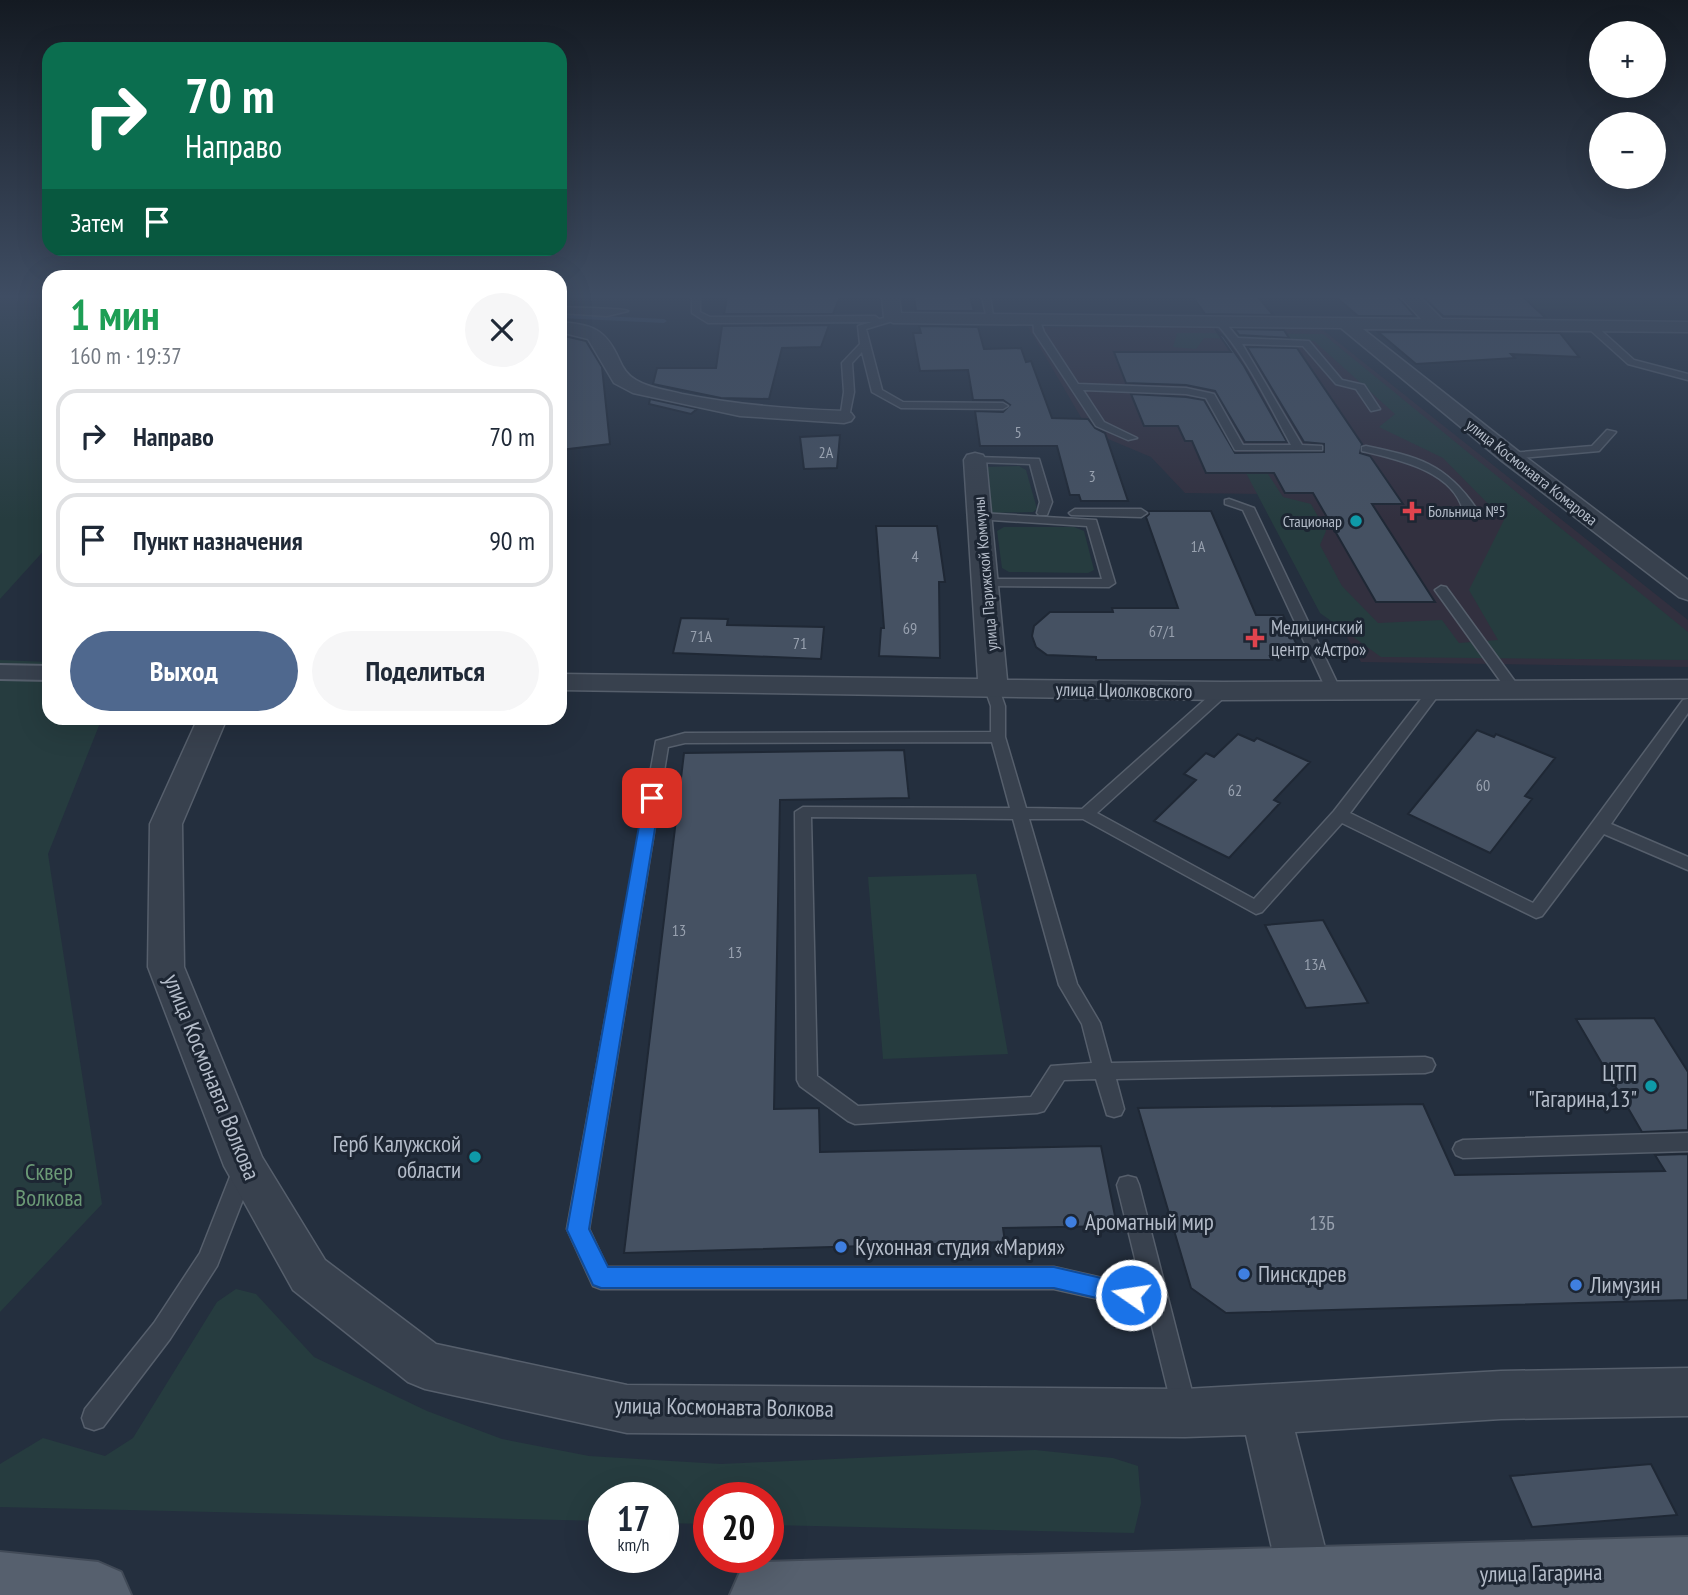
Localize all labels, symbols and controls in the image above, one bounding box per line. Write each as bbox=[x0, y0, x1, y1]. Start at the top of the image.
map controls bbox=[1589, 21, 1666, 189]
button: + bbox=[1589, 21, 1666, 98]
text: 70 m bbox=[185, 63, 274, 127]
icon: right bbox=[70, 70, 161, 161]
button: − bbox=[1589, 112, 1666, 189]
text: Направо bbox=[185, 125, 282, 167]
icon: arrive bbox=[138, 203, 176, 241]
text: Затем bbox=[70, 206, 124, 239]
text: 1 мин bbox=[70, 287, 160, 342]
button: close bbox=[465, 293, 539, 367]
text: 160 m · 19:37 bbox=[70, 341, 182, 370]
street label: улица Космонавта Комарова bbox=[1462, 414, 1602, 530]
icon: right bbox=[74, 417, 112, 455]
text: Направо bbox=[133, 420, 214, 453]
text: 70 m bbox=[489, 420, 535, 453]
house number: 5 bbox=[1014, 422, 1022, 442]
house number: 2А bbox=[819, 442, 834, 462]
house number: 3 bbox=[1088, 466, 1096, 486]
street label: улица Парижской Коммуны bbox=[968, 496, 1002, 652]
marker: Больница №5 bbox=[1402, 501, 1422, 521]
place label: Больница №5 bbox=[1428, 501, 1506, 521]
place label: Стационар bbox=[1283, 511, 1342, 531]
marker: Стационар bbox=[1348, 513, 1364, 529]
icon: arrive bbox=[74, 521, 112, 559]
text: Пункт назначения bbox=[133, 524, 303, 557]
text: 90 m bbox=[489, 524, 535, 557]
house number: 1А bbox=[1191, 536, 1206, 556]
house number: 4 bbox=[911, 546, 919, 566]
place label: Медицинский центр «Астро» bbox=[1271, 615, 1366, 661]
house number: 69 bbox=[903, 618, 917, 638]
house number: 67/1 bbox=[1149, 621, 1175, 641]
house number: 71А bbox=[690, 626, 712, 646]
marker: Медицинский центр «Астро» bbox=[1245, 628, 1265, 648]
button: Выход bbox=[70, 631, 298, 711]
button: Поделиться bbox=[312, 631, 539, 711]
house number: 71 bbox=[793, 633, 807, 653]
street label: улица Циолковского bbox=[1056, 677, 1192, 703]
pin bbox=[622, 768, 682, 828]
house number: 60 bbox=[1476, 775, 1490, 795]
icon: arrive bbox=[633, 779, 671, 817]
house number: 62 bbox=[1228, 780, 1242, 800]
house number: 13 bbox=[672, 920, 686, 940]
house number: 13 bbox=[728, 942, 742, 962]
house number: 13А bbox=[1304, 954, 1326, 974]
street label: улица Космонавта Волкова bbox=[158, 970, 267, 1184]
place label: ЦТП "Гагарина,13" bbox=[1528, 1058, 1637, 1113]
marker: ЦТП "Гагарина,13" bbox=[1643, 1078, 1659, 1094]
place label: Герб Калужской области bbox=[333, 1129, 461, 1184]
marker: Герб Калужской области bbox=[467, 1149, 483, 1165]
park label: Сквер Волкова bbox=[15, 1157, 83, 1212]
place label: Ароматный мир bbox=[1085, 1207, 1214, 1236]
house number: 13Б bbox=[1309, 1211, 1335, 1235]
marker: Ароматный мир bbox=[1063, 1214, 1079, 1230]
place label: Кухонная студия «Мария» bbox=[855, 1232, 1065, 1261]
marker: Кухонная студия «Мария» bbox=[833, 1239, 849, 1255]
position arrow bbox=[1094, 1258, 1168, 1332]
place label: Пинскдрев bbox=[1258, 1259, 1347, 1288]
marker: Пинскдрев bbox=[1236, 1266, 1252, 1282]
place label: Лимузин bbox=[1589, 1270, 1660, 1299]
marker: Лимузин bbox=[1568, 1277, 1584, 1293]
street label: улица Космонавта Волкова bbox=[614, 1390, 834, 1423]
speed limit sign: 20 bbox=[693, 1482, 784, 1573]
text: 17 bbox=[617, 1495, 650, 1541]
text: km/h bbox=[618, 1533, 649, 1556]
street label: улица Гагарина bbox=[1479, 1557, 1603, 1588]

